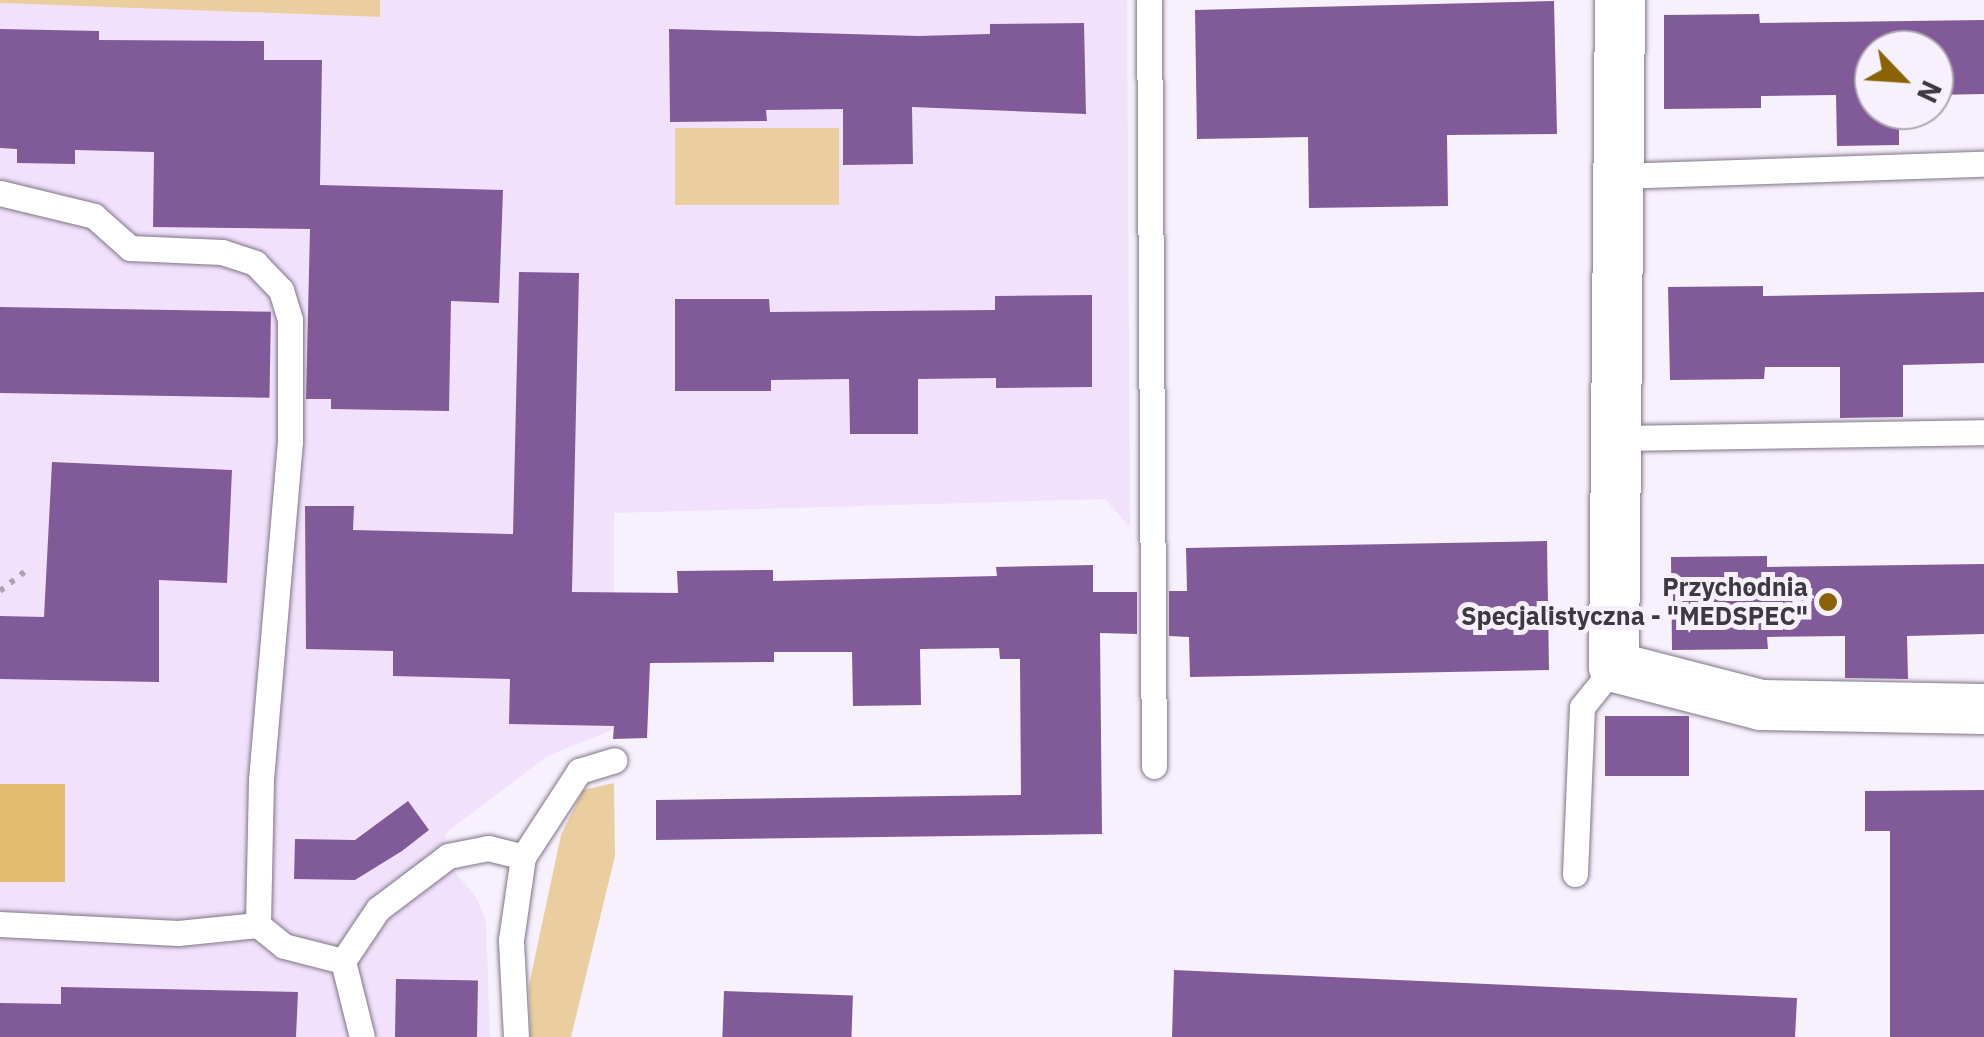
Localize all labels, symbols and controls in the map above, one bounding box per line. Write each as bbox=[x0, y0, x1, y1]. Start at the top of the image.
north arrow bbox=[1854, 30, 1954, 130]
text: N bbox=[1909, 75, 1951, 109]
place label: Przychodnia Specjalistyczna - "MEDSPEC" bbox=[1461, 573, 1808, 632]
marker: Przychodnia Specjalistyczna - "MEDSPEC" bbox=[1817, 591, 1839, 613]

